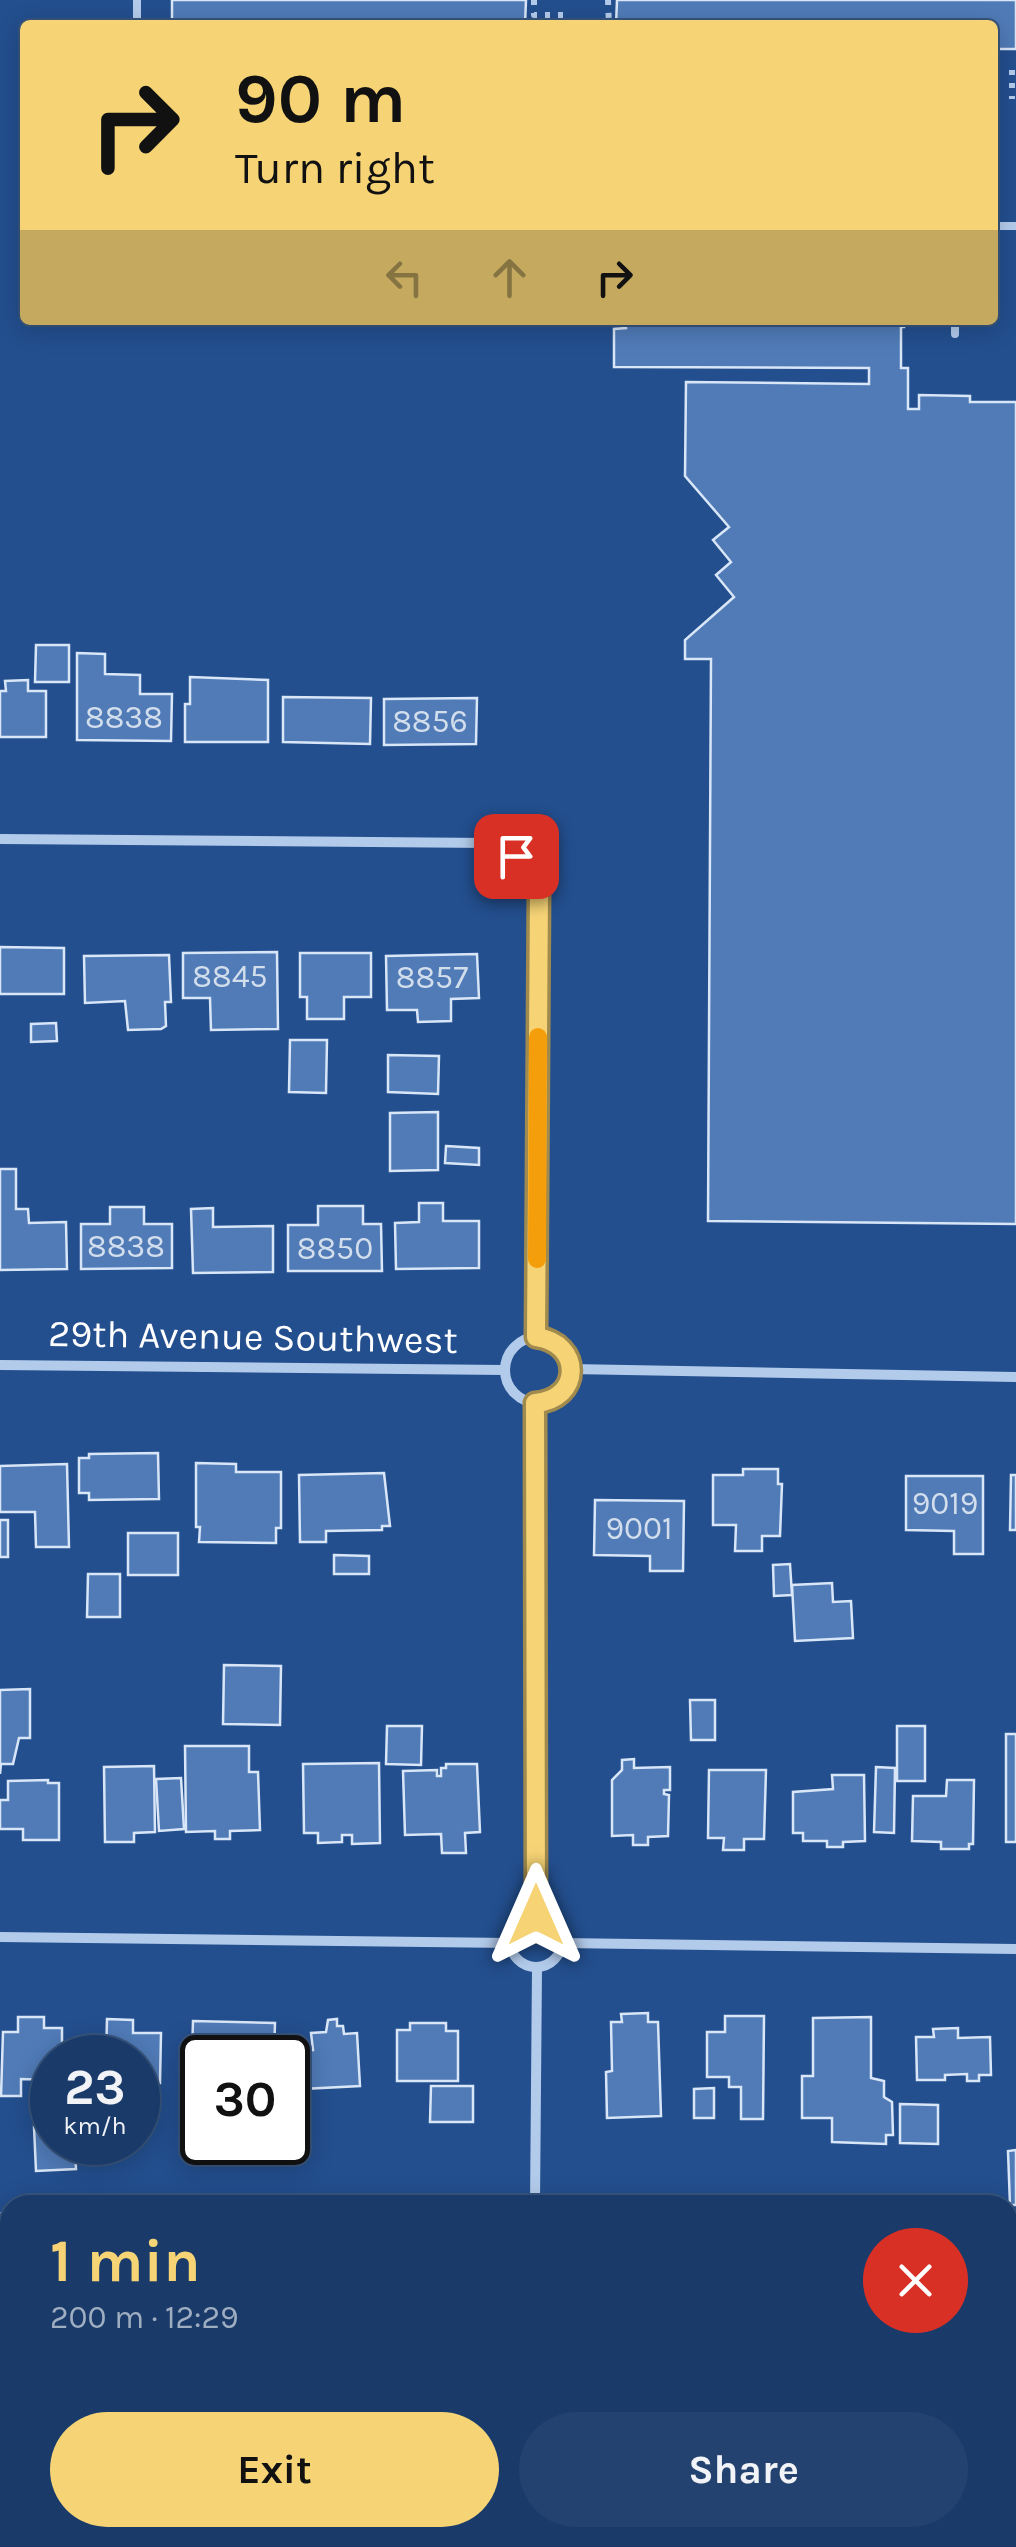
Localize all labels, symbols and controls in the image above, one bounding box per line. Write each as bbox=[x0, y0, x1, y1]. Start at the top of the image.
text: 90 m bbox=[235, 58, 406, 140]
icon: right bbox=[70, 60, 200, 190]
text: Turn right bbox=[235, 142, 435, 194]
icon: left bbox=[377, 250, 432, 305]
icon: ahead bbox=[482, 250, 537, 305]
icon: right bbox=[587, 250, 642, 305]
house number: 8838 bbox=[85, 699, 163, 736]
house number: 8856 bbox=[392, 703, 468, 740]
pin bbox=[474, 814, 559, 899]
icon: arrive bbox=[489, 829, 544, 884]
house number: 8845 bbox=[192, 958, 268, 995]
house number: 8857 bbox=[396, 959, 468, 996]
house number: 8838 bbox=[87, 1228, 165, 1265]
house number: 8850 bbox=[297, 1230, 373, 1267]
street label: 29th Avenue Southwest bbox=[48, 1311, 458, 1363]
house number: 9019 bbox=[912, 1485, 978, 1522]
house number: 9001 bbox=[605, 1510, 673, 1547]
position arrow bbox=[484, 1863, 588, 1967]
speed limit sign: 30 bbox=[180, 2035, 310, 2165]
text: 23 bbox=[64, 2058, 126, 2117]
text: km/h bbox=[63, 2111, 127, 2140]
text: 1 min bbox=[50, 2226, 201, 2296]
button: close bbox=[863, 2228, 968, 2333]
text: 200 m · 12:29 bbox=[50, 2299, 239, 2336]
button: Exit bbox=[50, 2412, 499, 2527]
button: Share bbox=[519, 2412, 968, 2527]

